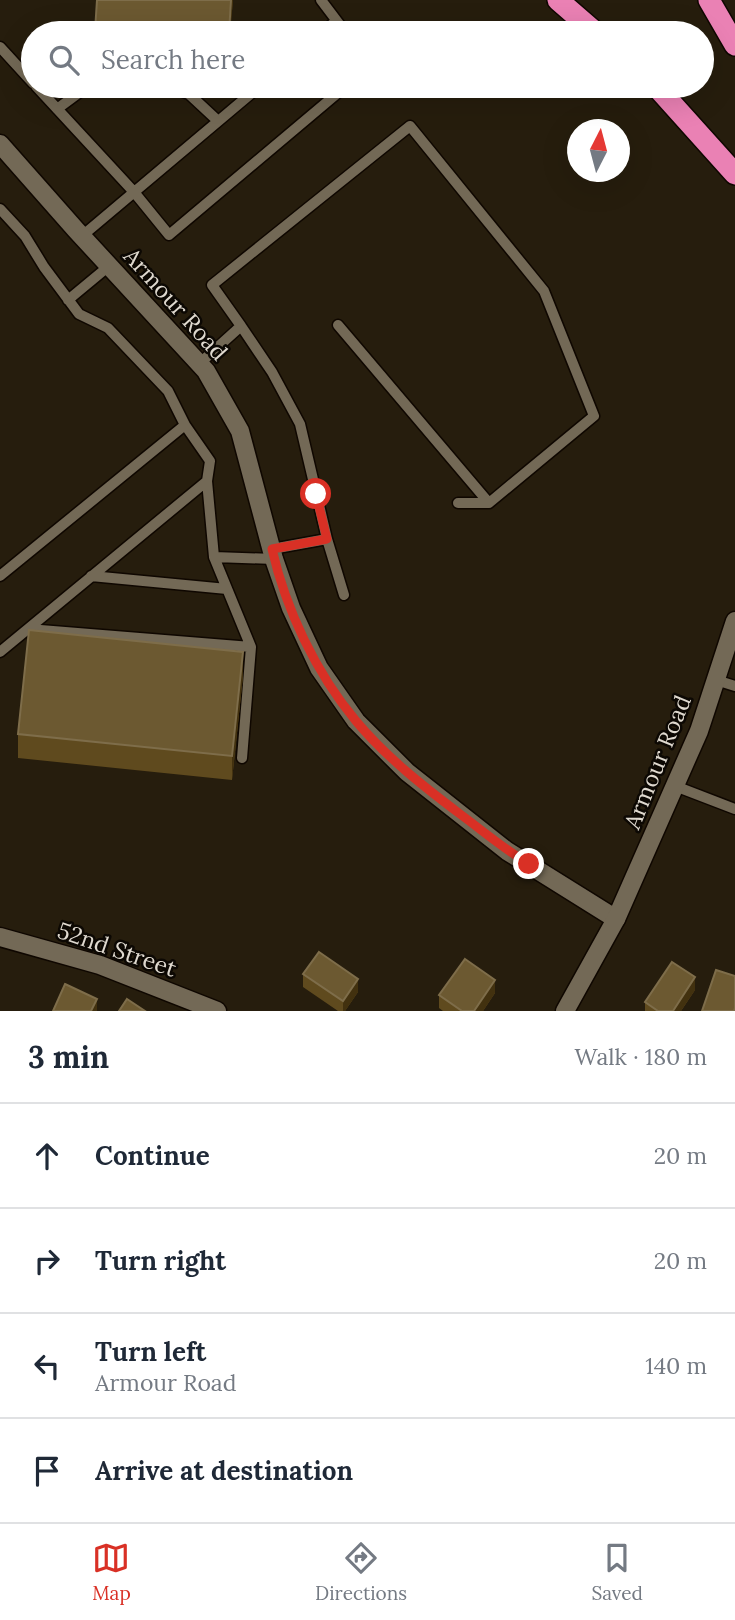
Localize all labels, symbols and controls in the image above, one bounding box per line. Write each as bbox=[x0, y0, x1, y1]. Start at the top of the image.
search box bbox=[21, 21, 714, 98]
icon: search bbox=[45, 41, 83, 79]
text: Search here bbox=[101, 43, 245, 76]
north arrow bbox=[567, 119, 630, 182]
street label: Armour Road bbox=[117, 241, 234, 366]
route start bbox=[300, 478, 331, 509]
street label: Armour Road bbox=[617, 691, 697, 834]
route end bbox=[513, 848, 544, 879]
street label: 52nd Street bbox=[54, 915, 180, 983]
text: 3 min bbox=[28, 1038, 109, 1076]
text: Walk · 180 m bbox=[574, 1042, 707, 1071]
icon: ahead bbox=[28, 1137, 66, 1175]
text: Continue bbox=[95, 1139, 210, 1172]
text: 20 m bbox=[654, 1141, 707, 1170]
icon: right bbox=[28, 1242, 66, 1280]
text: Turn right bbox=[95, 1244, 226, 1277]
text: 20 m bbox=[654, 1246, 707, 1275]
text: Turn left bbox=[95, 1335, 206, 1368]
icon: left bbox=[28, 1347, 66, 1385]
text: 140 m bbox=[645, 1351, 707, 1380]
text: Armour Road bbox=[95, 1368, 236, 1397]
icon: arrive bbox=[28, 1452, 66, 1490]
text: Arrive at destination bbox=[95, 1454, 353, 1487]
tab: Map bbox=[92, 1539, 131, 1605]
tab: Directions bbox=[315, 1539, 407, 1605]
tab: Saved bbox=[591, 1539, 643, 1605]

